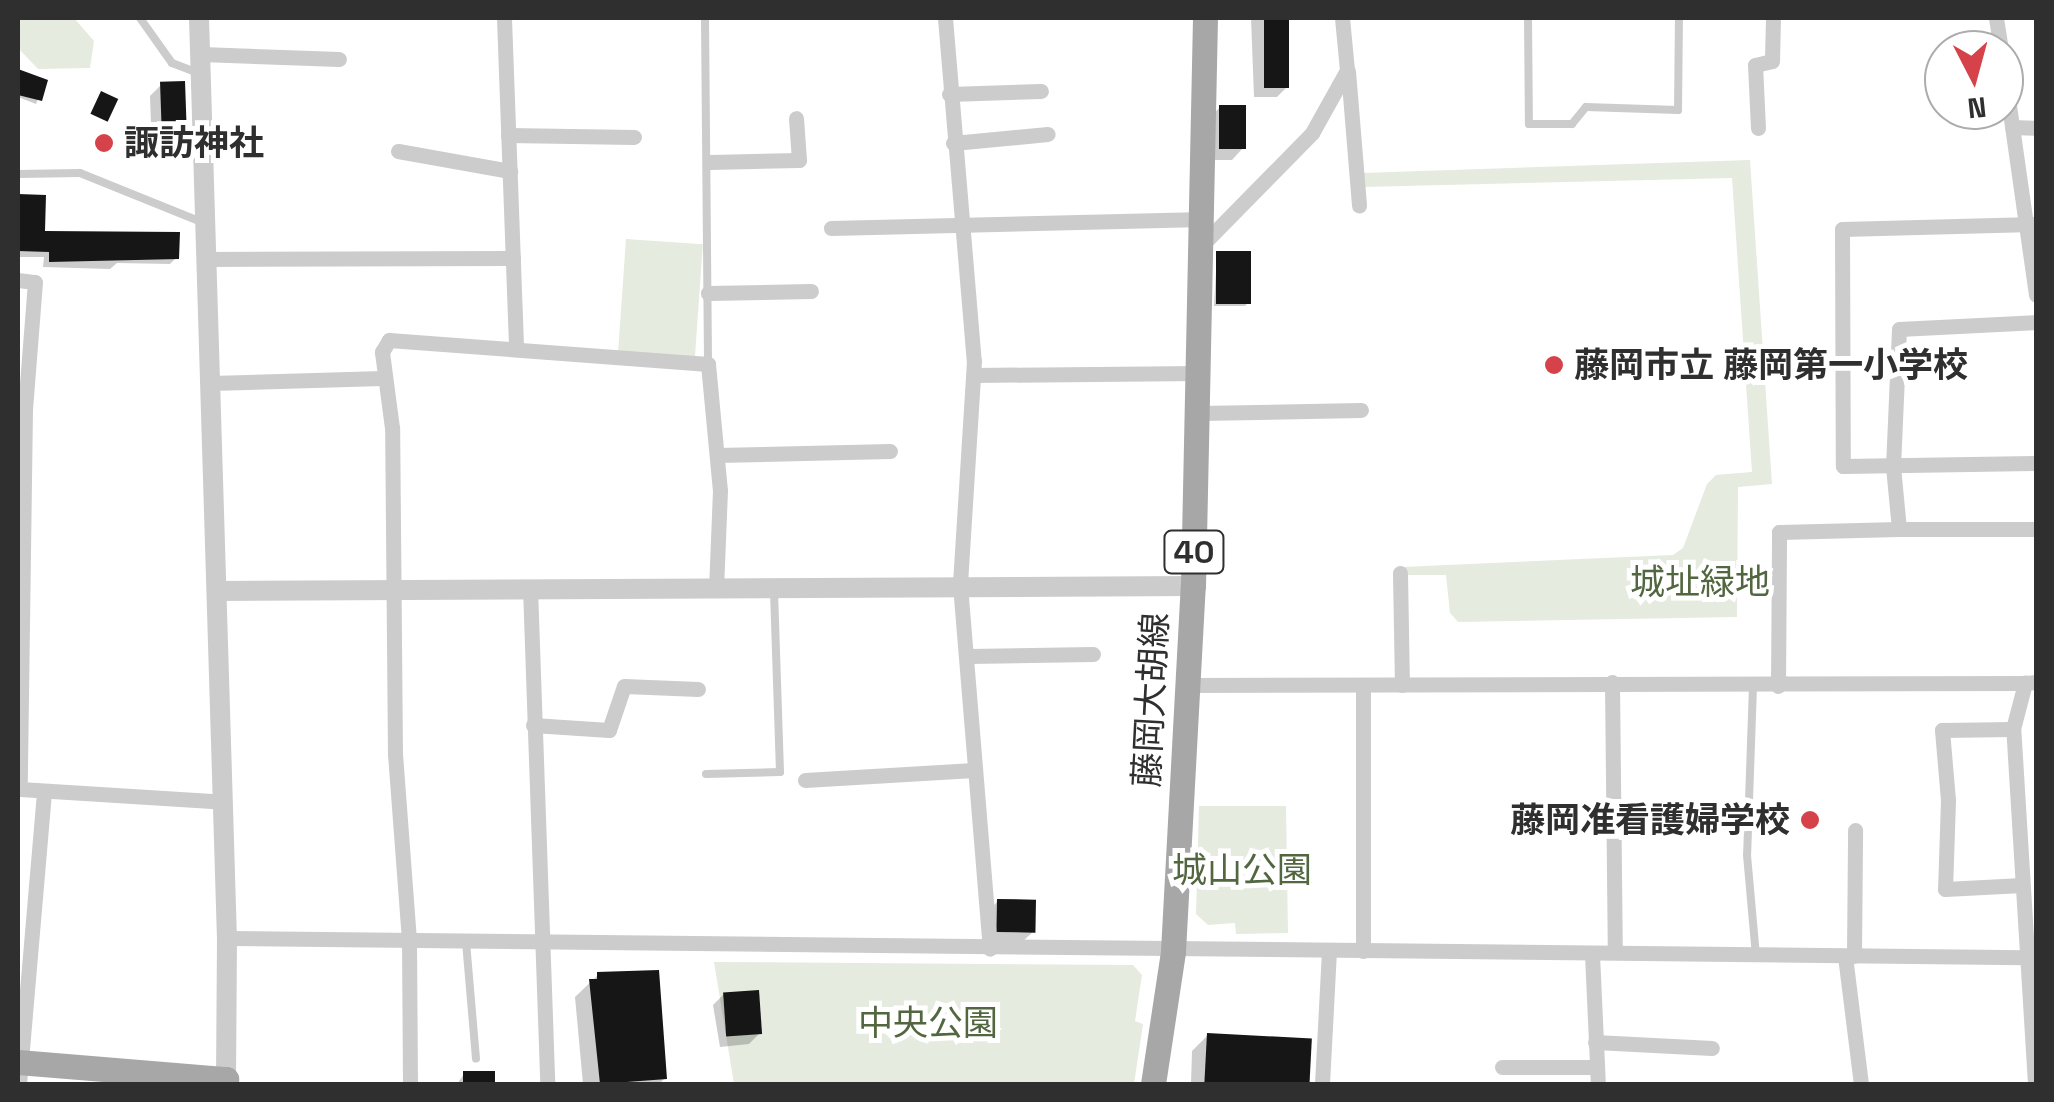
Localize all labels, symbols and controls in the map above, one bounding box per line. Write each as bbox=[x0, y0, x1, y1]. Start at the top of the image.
north arrow bbox=[1924, 30, 2024, 130]
text: N bbox=[1966, 89, 1988, 127]
place label: 諏訪神社 bbox=[124, 122, 264, 164]
marker: 諏訪神社 bbox=[93, 132, 115, 154]
place label: 藤岡市立 藤岡第一小学校 bbox=[1574, 344, 1968, 386]
marker: 藤岡市立 藤岡第一小学校 bbox=[1543, 354, 1565, 376]
road number: 40 bbox=[1162, 525, 1226, 579]
park label: 城址緑地 bbox=[1630, 561, 1770, 603]
street label: 藤岡大胡線 bbox=[1125, 612, 1177, 788]
place label: 藤岡准看護婦学校 bbox=[1510, 799, 1790, 841]
marker: 藤岡准看護婦学校 bbox=[1799, 809, 1821, 831]
park label: 城山公園 bbox=[1172, 849, 1312, 891]
park label: 中央公園 bbox=[858, 1002, 998, 1044]

